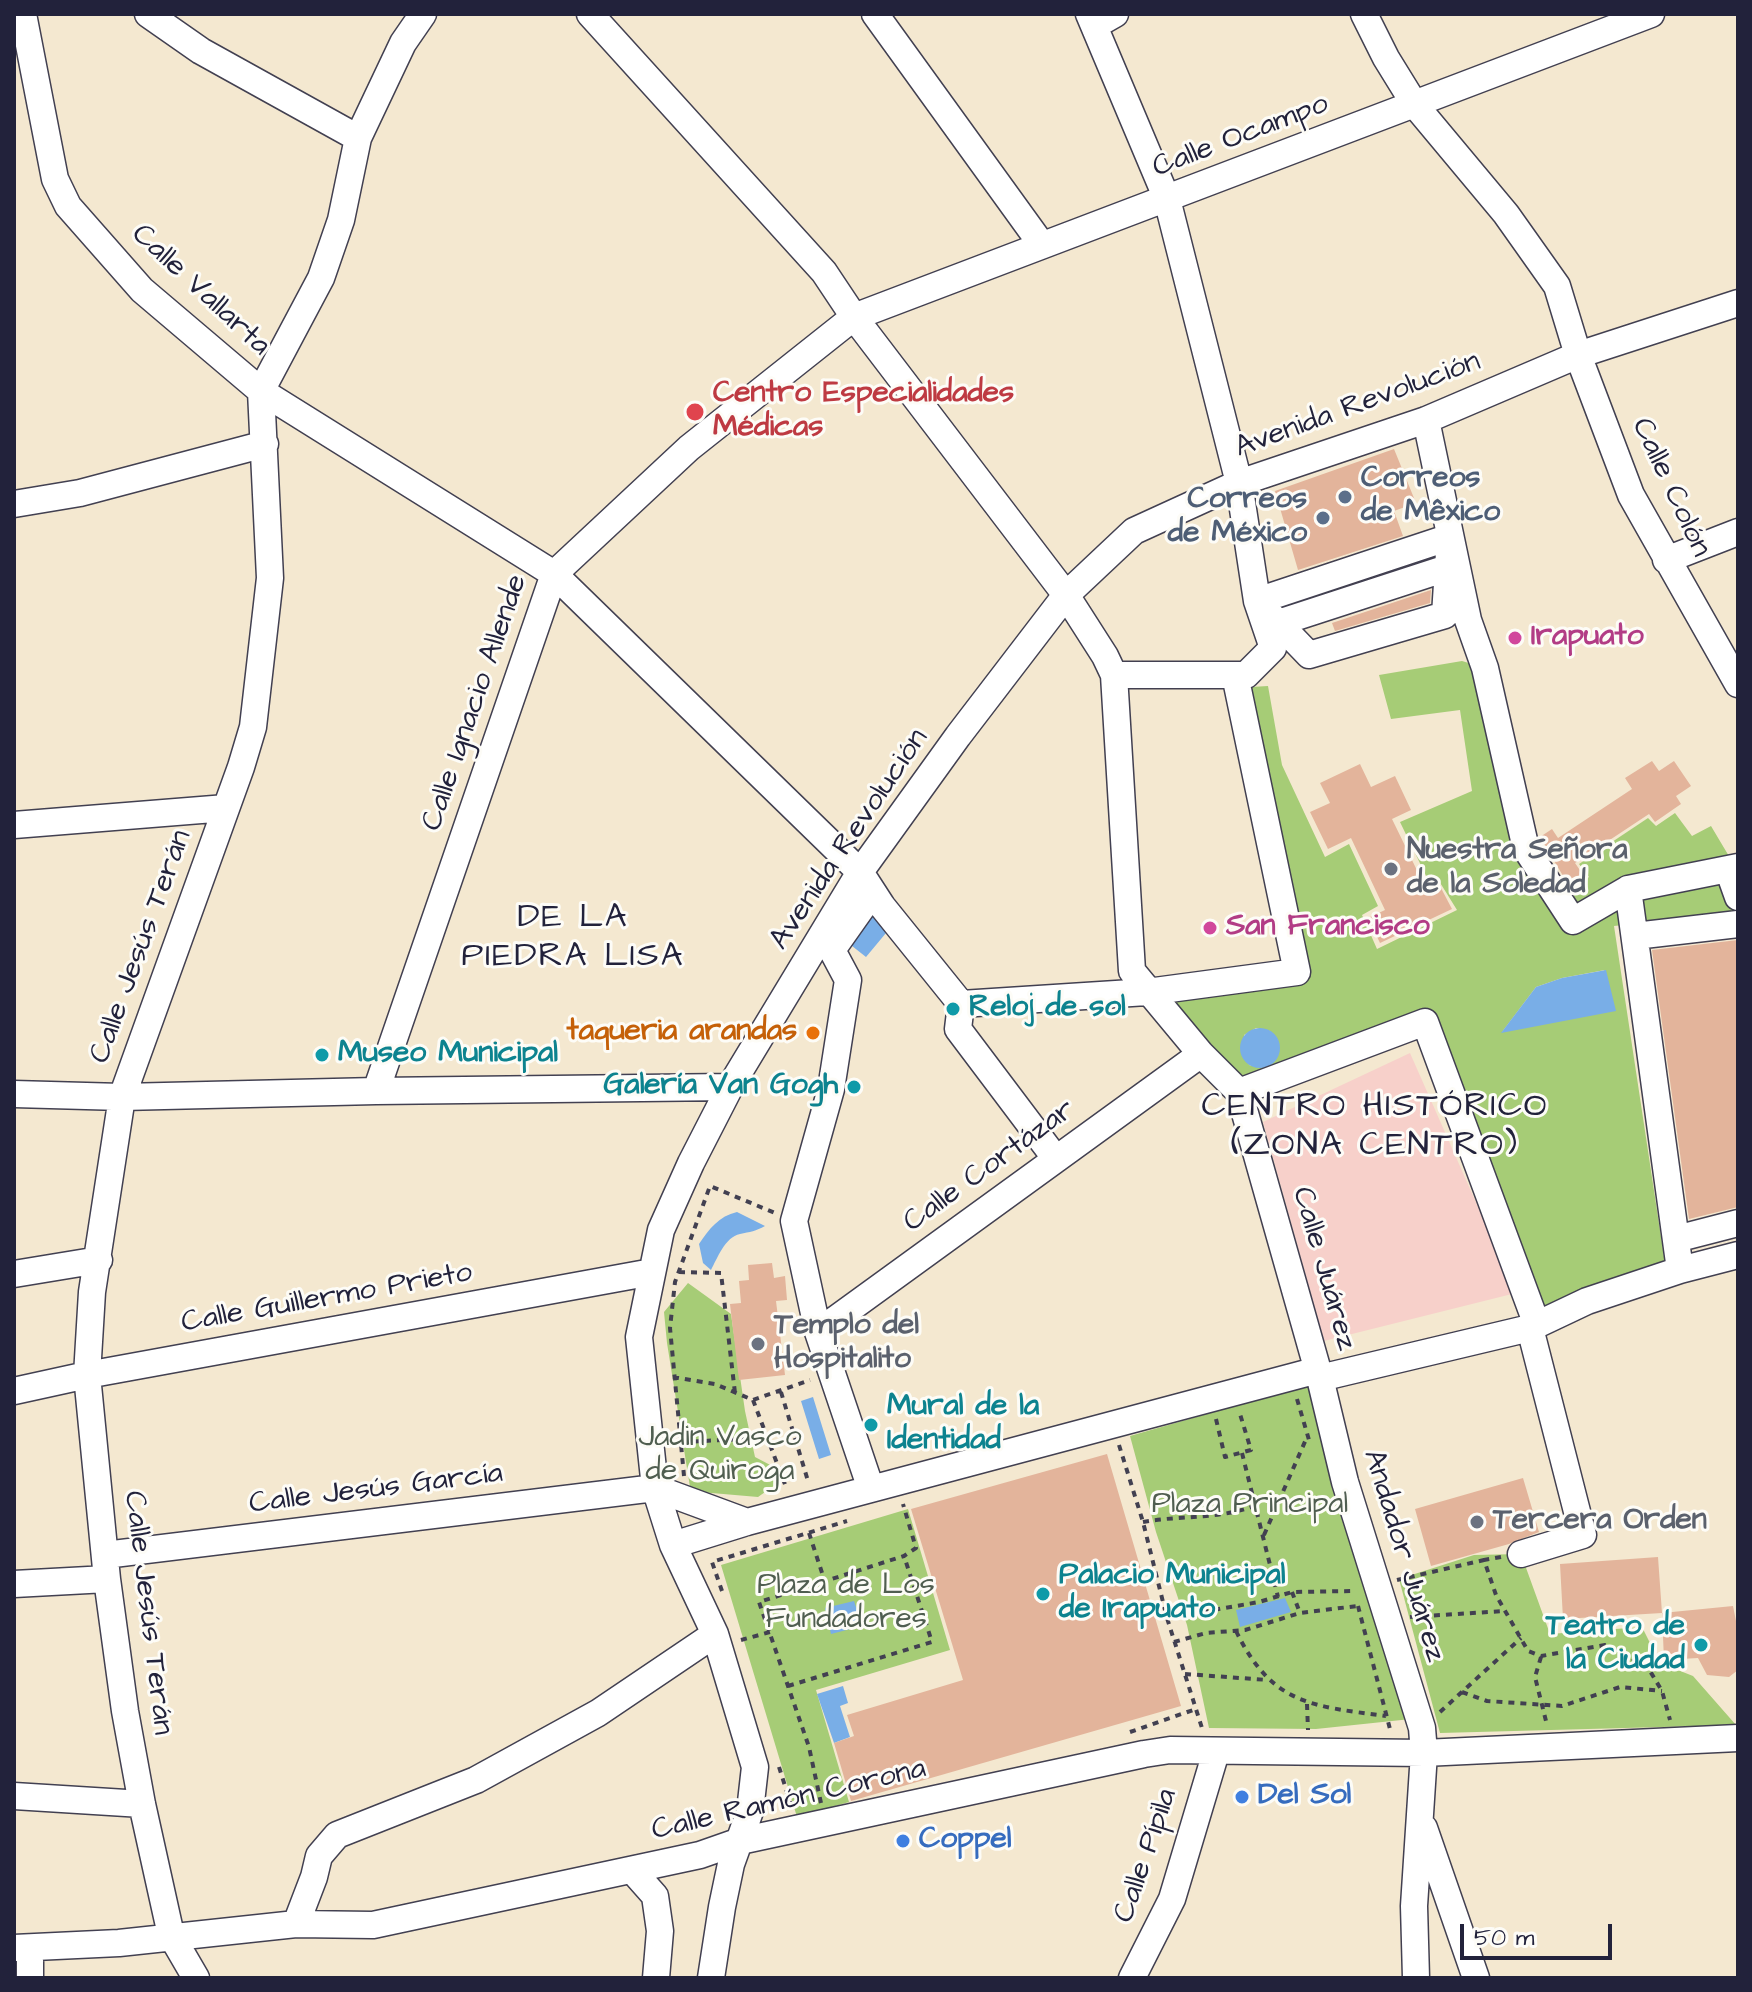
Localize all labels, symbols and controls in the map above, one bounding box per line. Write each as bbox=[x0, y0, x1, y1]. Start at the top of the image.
street label: Calle Ocampo bbox=[1148, 87, 1334, 187]
street label: Calle Vallarta bbox=[123, 218, 277, 364]
street label: Avenida Revolución bbox=[1230, 345, 1486, 467]
place label: Centro Especialidades Médicas bbox=[713, 377, 1014, 448]
marker: Centro Especialidades Médicas bbox=[684, 401, 706, 423]
street label: Calle Colón bbox=[1622, 413, 1718, 563]
place label: Correos de Mêxico bbox=[1361, 462, 1500, 532]
place label: Correos de México bbox=[1168, 483, 1307, 554]
marker: Correos de Mêxico bbox=[1336, 488, 1354, 506]
marker: Correos de México bbox=[1314, 509, 1332, 527]
street label: Calle Ignacio Allende bbox=[415, 570, 537, 836]
place label: Irapuato bbox=[1531, 620, 1644, 656]
marker: Irapuato bbox=[1506, 629, 1524, 647]
street label: Avenida Revolución bbox=[763, 723, 937, 957]
street label: Calle Jesús Terán bbox=[83, 826, 201, 1068]
place label: Nuestra Señora de la Soledad bbox=[1407, 834, 1627, 904]
marker: Nuestra Señora de la Soledad bbox=[1382, 860, 1400, 878]
district label: DE LA PIEDRA LISA bbox=[462, 899, 684, 978]
place label: San Francisco bbox=[1226, 910, 1430, 946]
marker: San Francisco bbox=[1201, 919, 1219, 937]
place label: Reloj de sol bbox=[969, 991, 1126, 1027]
marker: Reloj de sol bbox=[944, 1000, 962, 1018]
place label: taqueria arandas bbox=[567, 1015, 797, 1051]
marker: taqueria arandas bbox=[804, 1024, 822, 1042]
place label: Museo Municipal bbox=[338, 1037, 558, 1073]
marker: Museo Municipal bbox=[313, 1046, 331, 1064]
place label: Galería Van Gogh bbox=[604, 1069, 838, 1105]
marker: Galería Van Gogh bbox=[845, 1078, 863, 1096]
district label: CENTRO HISTÓRICO (ZONA CENTRO) bbox=[1201, 1088, 1549, 1168]
street label: Calle Cortázar bbox=[897, 1093, 1083, 1241]
street label: Calle Juárez bbox=[1283, 1183, 1363, 1355]
street label: Calle Guillermo Prieto bbox=[179, 1256, 475, 1342]
place label: Templo del Hospitalito bbox=[774, 1309, 919, 1380]
marker: Templo del Hospitalito bbox=[749, 1335, 767, 1353]
place label: Mural de la Identidad bbox=[887, 1390, 1039, 1460]
marker: Mural de la Identidad bbox=[862, 1416, 880, 1434]
park label: Jadin Vasco de Quiroga bbox=[638, 1421, 802, 1492]
street label: Andador Juárez bbox=[1354, 1446, 1452, 1666]
street label: Calle Jesús García bbox=[247, 1457, 505, 1523]
park label: Plaza Principal bbox=[1152, 1488, 1348, 1524]
street label: Calle Jesús Terán bbox=[114, 1489, 180, 1737]
place label: Tercera Orden bbox=[1493, 1504, 1707, 1540]
marker: Tercera Orden bbox=[1468, 1513, 1486, 1531]
place label: Palacio Municipal de Irapuato bbox=[1059, 1559, 1286, 1630]
park label: Plaza de Los Fundadores bbox=[757, 1569, 935, 1640]
marker: Palacio Municipal de Irapuato bbox=[1034, 1585, 1052, 1603]
place label: Teatro de la Ciudad bbox=[1546, 1610, 1685, 1680]
marker: Teatro de la Ciudad bbox=[1692, 1636, 1710, 1654]
street label: Calle Ramón Corona bbox=[649, 1752, 929, 1850]
place label: Del Sol bbox=[1258, 1779, 1351, 1815]
street label: Calle Pípila bbox=[1107, 1784, 1187, 1928]
marker: Del Sol bbox=[1233, 1788, 1251, 1806]
place label: Coppel bbox=[919, 1823, 1011, 1859]
marker: Coppel bbox=[894, 1832, 912, 1850]
scale bar bbox=[1464, 1908, 1616, 1958]
text: 50 m bbox=[1474, 1921, 1534, 1955]

